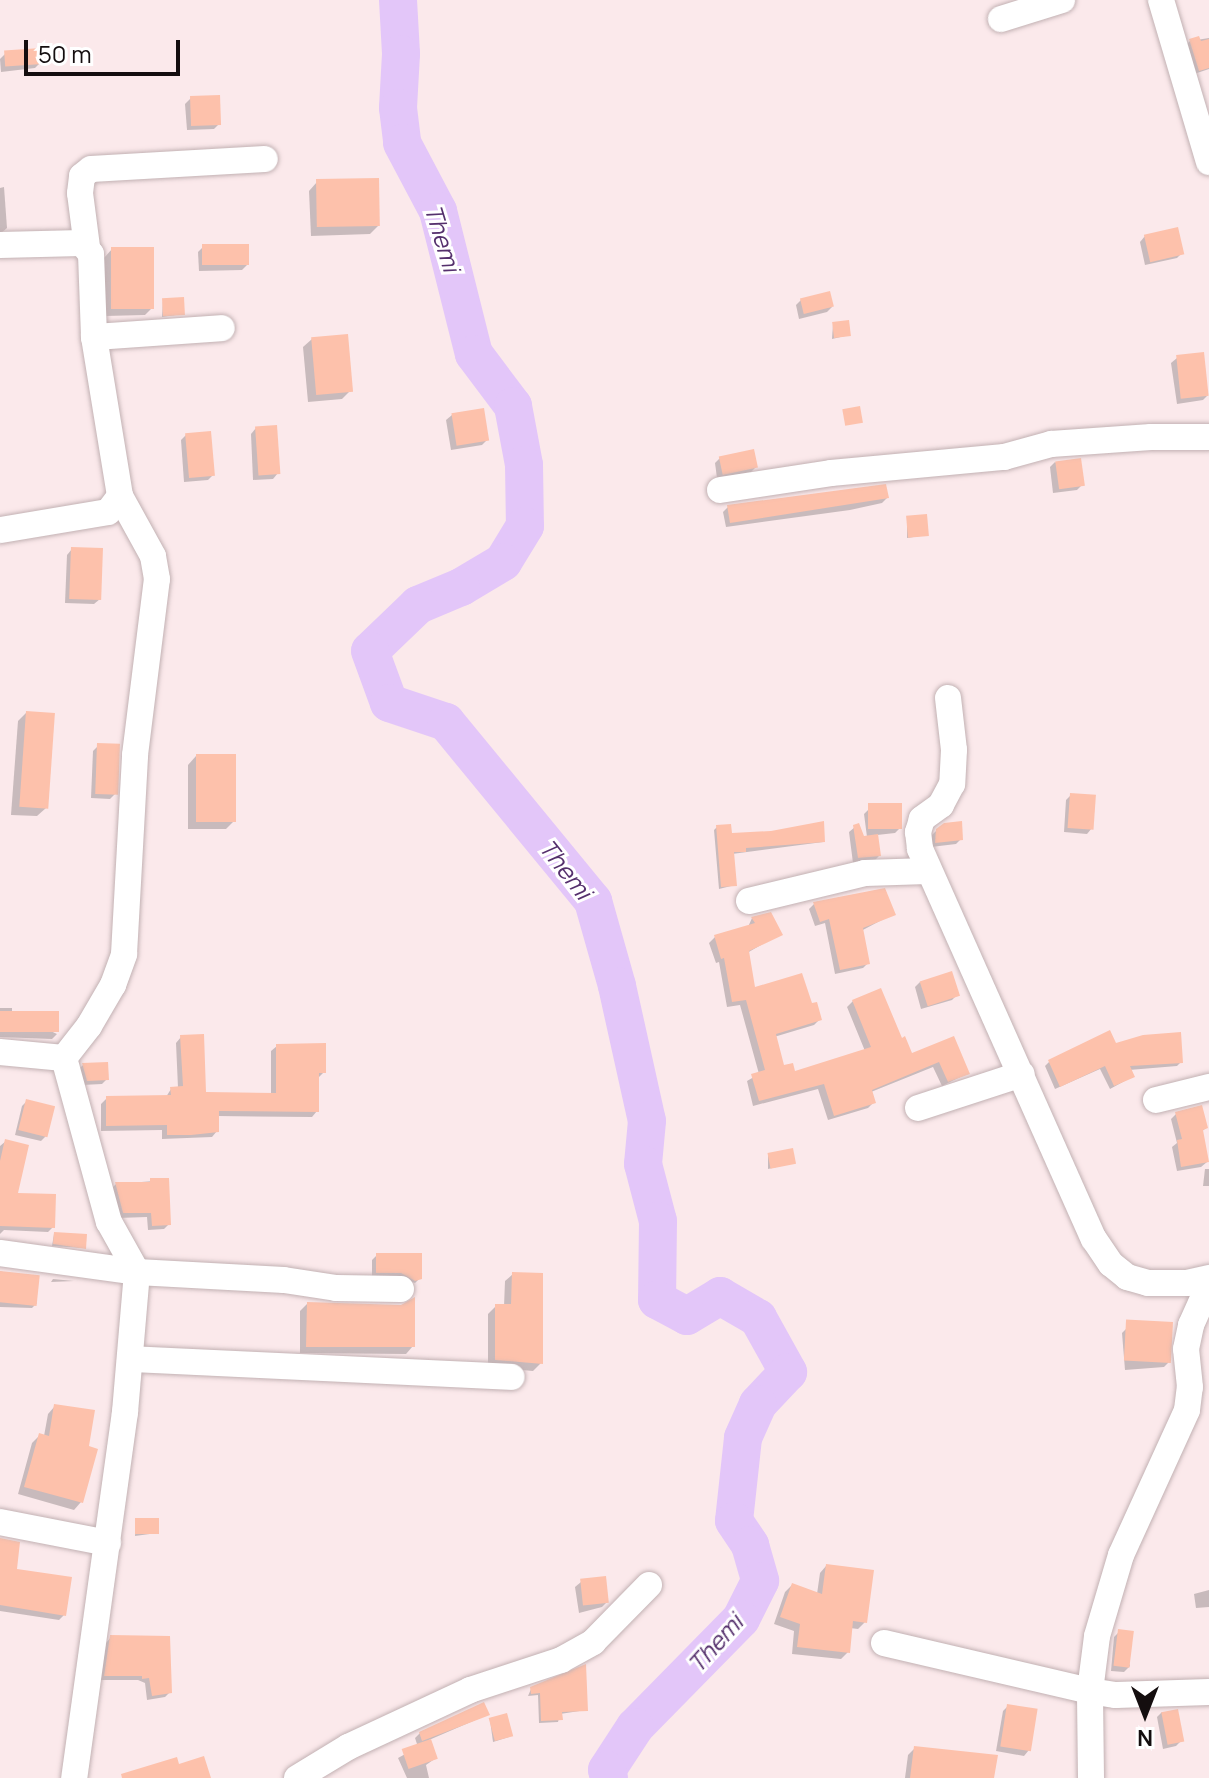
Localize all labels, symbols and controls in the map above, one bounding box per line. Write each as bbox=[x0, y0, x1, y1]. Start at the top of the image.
scale bar bbox=[28, 24, 184, 74]
text: 50 m bbox=[38, 37, 92, 70]
water label: Themi bbox=[419, 201, 467, 275]
water label: Themi bbox=[534, 833, 598, 905]
water label: Themi bbox=[681, 1608, 749, 1678]
north arrow bbox=[1105, 1674, 1185, 1754]
text: N bbox=[1137, 1723, 1153, 1753]

